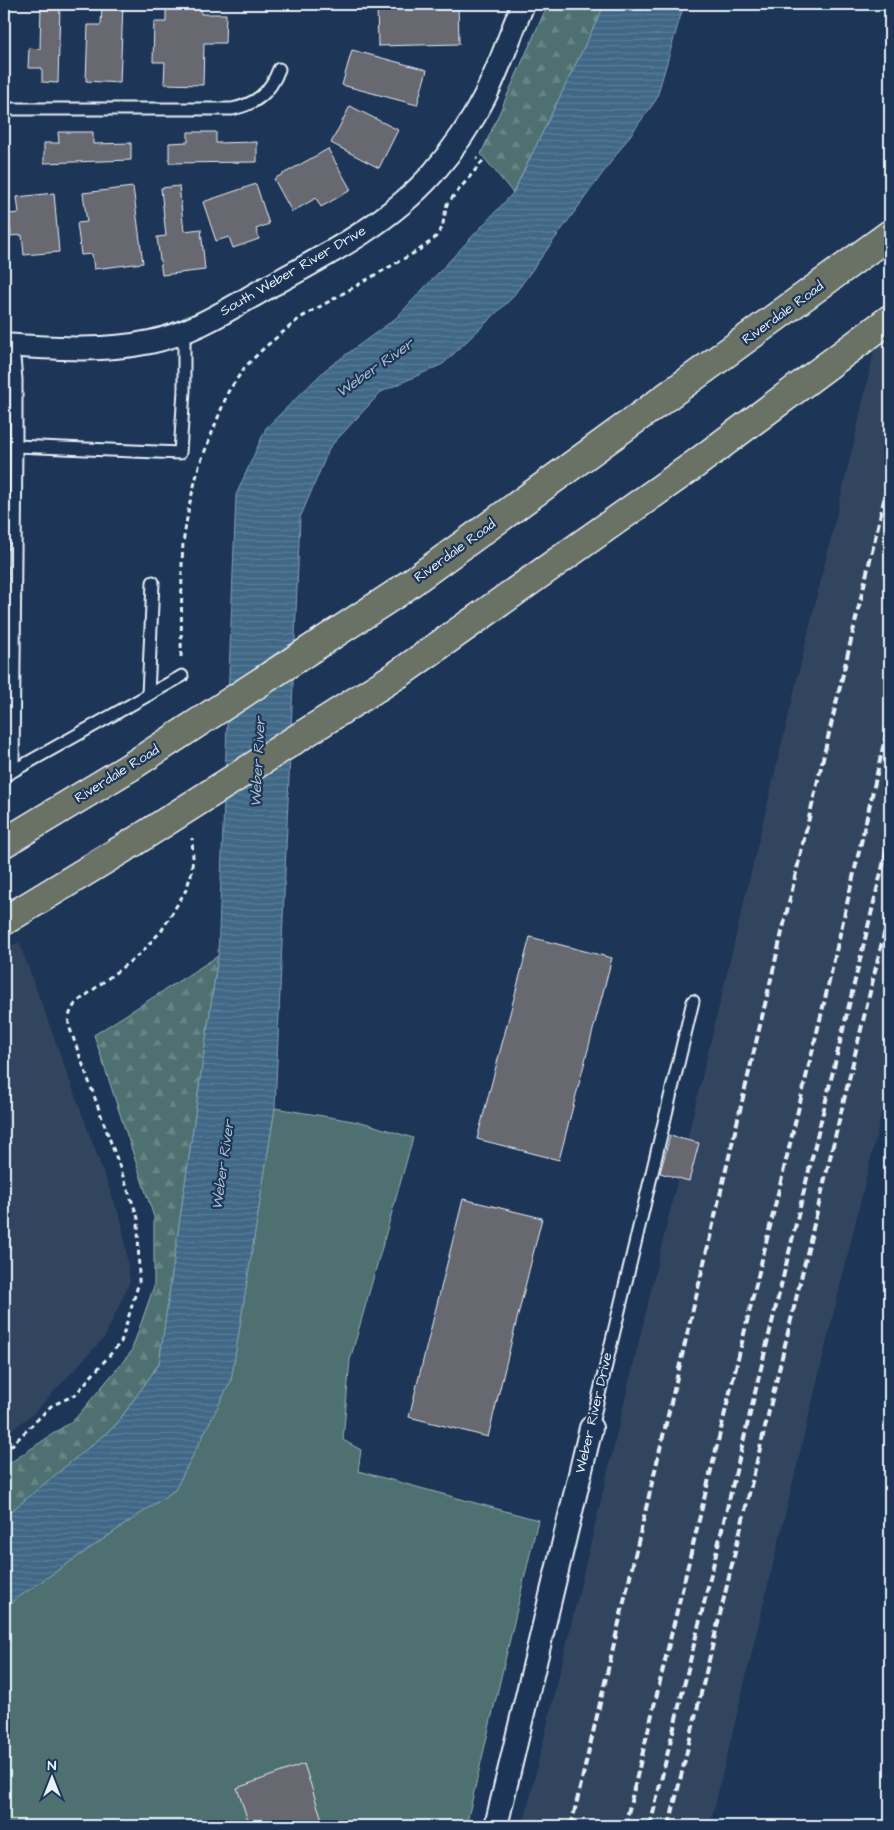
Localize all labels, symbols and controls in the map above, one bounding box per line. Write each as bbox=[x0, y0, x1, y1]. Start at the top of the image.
street label: South Weber River Drive bbox=[216, 221, 370, 321]
street label: Riverdale Road bbox=[738, 277, 828, 349]
water label: Weber River bbox=[332, 333, 419, 402]
street label: Riverdale Road bbox=[410, 515, 500, 587]
water label: Weber River bbox=[245, 715, 271, 808]
street label: Riverdale Road bbox=[71, 740, 163, 808]
water label: Weber River bbox=[206, 1117, 240, 1211]
street label: Weber River Drive bbox=[570, 1350, 618, 1475]
north arrow bbox=[28, 1752, 78, 1802]
text: N bbox=[48, 1756, 57, 1776]

